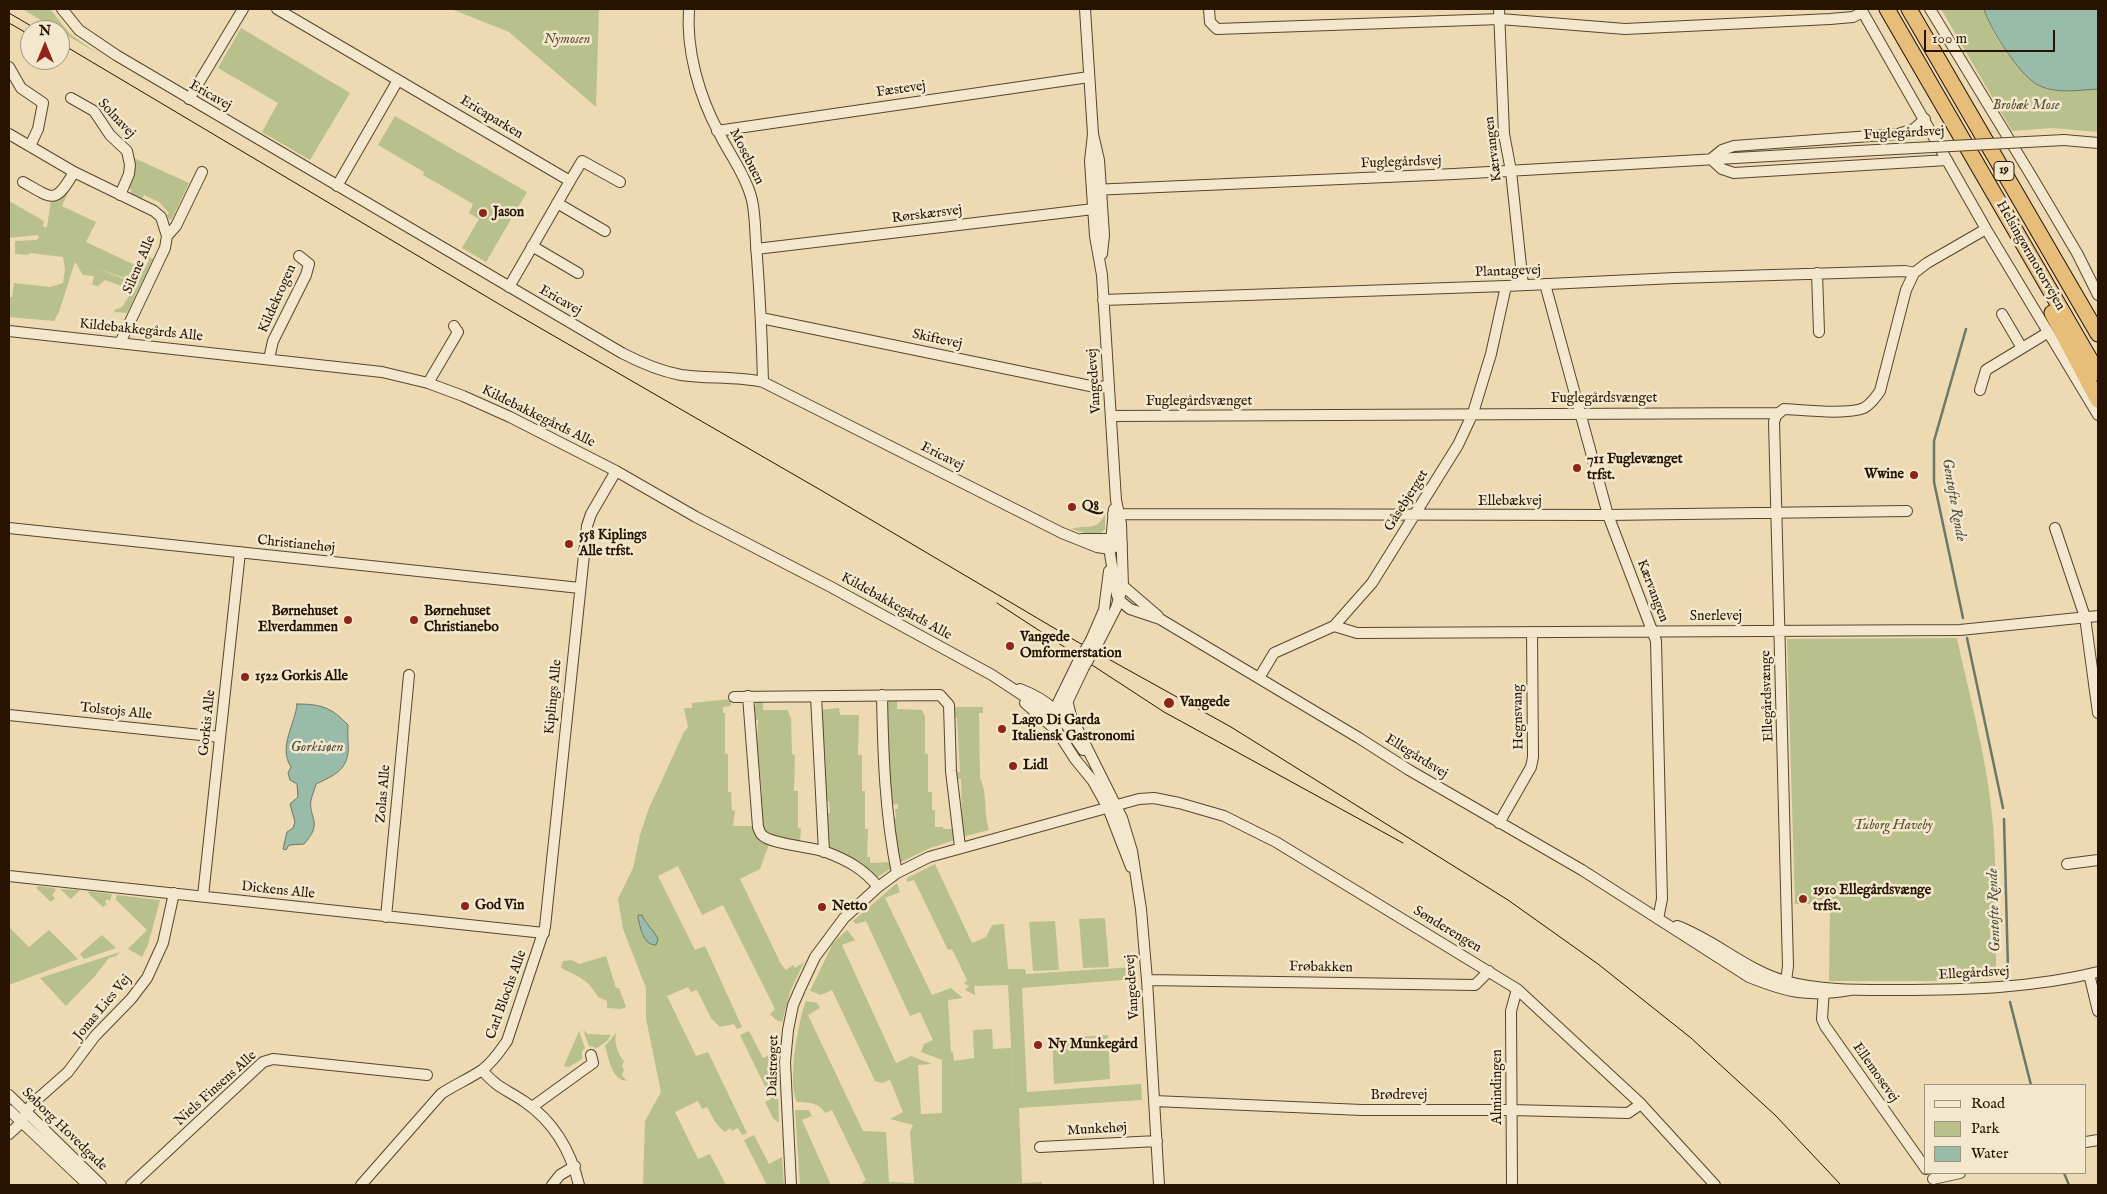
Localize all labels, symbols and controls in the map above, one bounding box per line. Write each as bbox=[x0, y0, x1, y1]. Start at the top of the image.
north arrow bbox=[20, 20, 70, 70]
scale bar bbox=[1927, 20, 2058, 52]
text: N bbox=[39, 22, 51, 40]
text: 100 m bbox=[1932, 29, 1967, 48]
park label: Nymosen bbox=[544, 32, 590, 48]
street label: Ericavej bbox=[186, 77, 234, 115]
street label: Fæstevej bbox=[875, 78, 927, 102]
street label: Ericaparken bbox=[456, 93, 526, 143]
street label: Solnavej bbox=[94, 96, 138, 142]
park label: Brobæk Mose bbox=[1992, 98, 2060, 114]
street label: Kærvangen bbox=[1482, 115, 1506, 183]
street label: Fuglegårdsvej bbox=[1863, 123, 1945, 145]
street label: Mosebuen bbox=[725, 126, 767, 188]
street label: Fuglegårdsvej bbox=[1360, 153, 1442, 173]
road number: 19 bbox=[1994, 162, 2014, 180]
street label: Helsingørmotorvejen bbox=[1992, 198, 2068, 314]
street label: Rørskærsvej bbox=[891, 202, 963, 228]
place label: Jason bbox=[493, 205, 524, 221]
marker: Jason bbox=[477, 207, 489, 219]
street label: Silene Alle bbox=[120, 233, 160, 297]
street label: Kildekrogen bbox=[255, 262, 301, 336]
street label: Plantagevej bbox=[1475, 262, 1541, 282]
street label: Ericavej bbox=[536, 282, 584, 320]
street label: Kildebakkegårds Alle bbox=[78, 316, 204, 346]
street label: Skiftevej bbox=[910, 327, 964, 353]
street label: Vangedevej bbox=[1084, 348, 1106, 414]
street label: Kildebakkegårds Alle bbox=[479, 382, 597, 452]
street label: Fuglegårdsvænget bbox=[1551, 391, 1657, 407]
street label: Fuglegårdsvænget bbox=[1146, 394, 1252, 410]
street label: Ericavej bbox=[918, 439, 966, 475]
place label: 711 Fuglevænget trfst. bbox=[1587, 452, 1683, 484]
water label: Gentofte Rende bbox=[1937, 457, 1969, 543]
marker: 711 Fuglevænget trfst. bbox=[1571, 462, 1583, 474]
street label: Gåsebjerget bbox=[1381, 467, 1433, 535]
place label: Wwine bbox=[1864, 467, 1904, 483]
marker: Wwine bbox=[1908, 469, 1920, 481]
street label: Ellebækvej bbox=[1478, 494, 1542, 510]
place label: Q8 bbox=[1082, 499, 1099, 515]
marker: Q8 bbox=[1066, 501, 1078, 513]
place label: 558 Kiplings Alle trfst. bbox=[579, 528, 647, 560]
street label: Christianehøj bbox=[256, 533, 336, 557]
marker: 558 Kiplings Alle trfst. bbox=[563, 538, 575, 550]
street label: Kærvangen bbox=[1632, 557, 1672, 625]
street label: Kildebakkegårds Alle bbox=[838, 570, 954, 644]
place label: Børnehuset Elverdammen bbox=[258, 604, 338, 636]
place label: Børnehuset Christianebo bbox=[424, 604, 499, 636]
street label: Snerlevej bbox=[1690, 609, 1742, 625]
marker: Børnehuset Elverdammen bbox=[342, 614, 354, 626]
marker: Børnehuset Christianebo bbox=[408, 614, 420, 626]
place label: Vangede Omformerstation bbox=[1020, 630, 1122, 662]
marker: Vangede Omformerstation bbox=[1004, 640, 1016, 652]
street label: Ellegårdsvænge bbox=[1758, 650, 1778, 742]
street label: Kiplings Alle bbox=[542, 659, 566, 735]
place label: 1522 Gorkis Alle bbox=[255, 669, 348, 685]
marker: 1522 Gorkis Alle bbox=[239, 671, 251, 683]
street label: Hegnsvang bbox=[1510, 684, 1528, 750]
street label: Gorkis Alle bbox=[196, 689, 220, 757]
place label: Vangede bbox=[1180, 695, 1230, 711]
marker: Vangede bbox=[1162, 696, 1176, 710]
street label: Tolstojs Alle bbox=[79, 700, 153, 724]
place label: Lago Di Garda Italiensk Gastronomi bbox=[1012, 713, 1135, 746]
marker: Lago Di Garda Italiensk Gastronomi bbox=[996, 723, 1008, 735]
street label: Ellegårdsvej bbox=[1382, 731, 1450, 783]
water label: Gorkisøen bbox=[291, 739, 343, 757]
place label: Lidl bbox=[1023, 758, 1048, 774]
marker: Lidl bbox=[1007, 760, 1019, 772]
street label: Zolas Alle bbox=[373, 764, 395, 824]
park label: Tuborg Haveby bbox=[1853, 818, 1933, 834]
water label: Gentofte Rende bbox=[1985, 868, 2005, 952]
street label: Dickens Alle bbox=[240, 879, 316, 903]
place label: 1910 Ellegårdsvænge trfst. bbox=[1813, 883, 1931, 916]
marker: 1910 Ellegårdsvænge trfst. bbox=[1797, 893, 1809, 905]
place label: God Vin bbox=[475, 898, 525, 914]
place label: Netto bbox=[832, 899, 867, 915]
marker: God Vin bbox=[459, 900, 471, 912]
marker: Netto bbox=[816, 901, 828, 913]
street label: Sønderengen bbox=[1410, 903, 1484, 957]
street label: Carl Blochs Alle bbox=[483, 948, 531, 1042]
street label: Vangedevej bbox=[1122, 954, 1144, 1020]
street label: Frøbakken bbox=[1289, 959, 1353, 977]
street label: Ellegårdsvej bbox=[1938, 964, 2010, 984]
street label: Jonas Lies Vej bbox=[71, 972, 135, 1044]
street label: Dalstrøget bbox=[765, 1035, 783, 1097]
place label: Ny Munkegård bbox=[1048, 1037, 1138, 1053]
marker: Ny Munkegård bbox=[1032, 1039, 1044, 1051]
street label: Ellemosevej bbox=[1848, 1040, 1902, 1106]
street label: Niels Finsens Alle bbox=[172, 1048, 260, 1130]
street label: Almindingen bbox=[1490, 1049, 1506, 1125]
legend bbox=[1924, 1084, 2087, 1174]
street label: Søborg Hovedgade bbox=[18, 1085, 110, 1175]
street label: Brødrevej bbox=[1371, 1088, 1427, 1104]
text: Road bbox=[1971, 1094, 2005, 1113]
text: Park bbox=[1971, 1119, 2000, 1138]
street label: Munkehøj bbox=[1067, 1120, 1127, 1140]
text: Water bbox=[1971, 1144, 2008, 1163]

